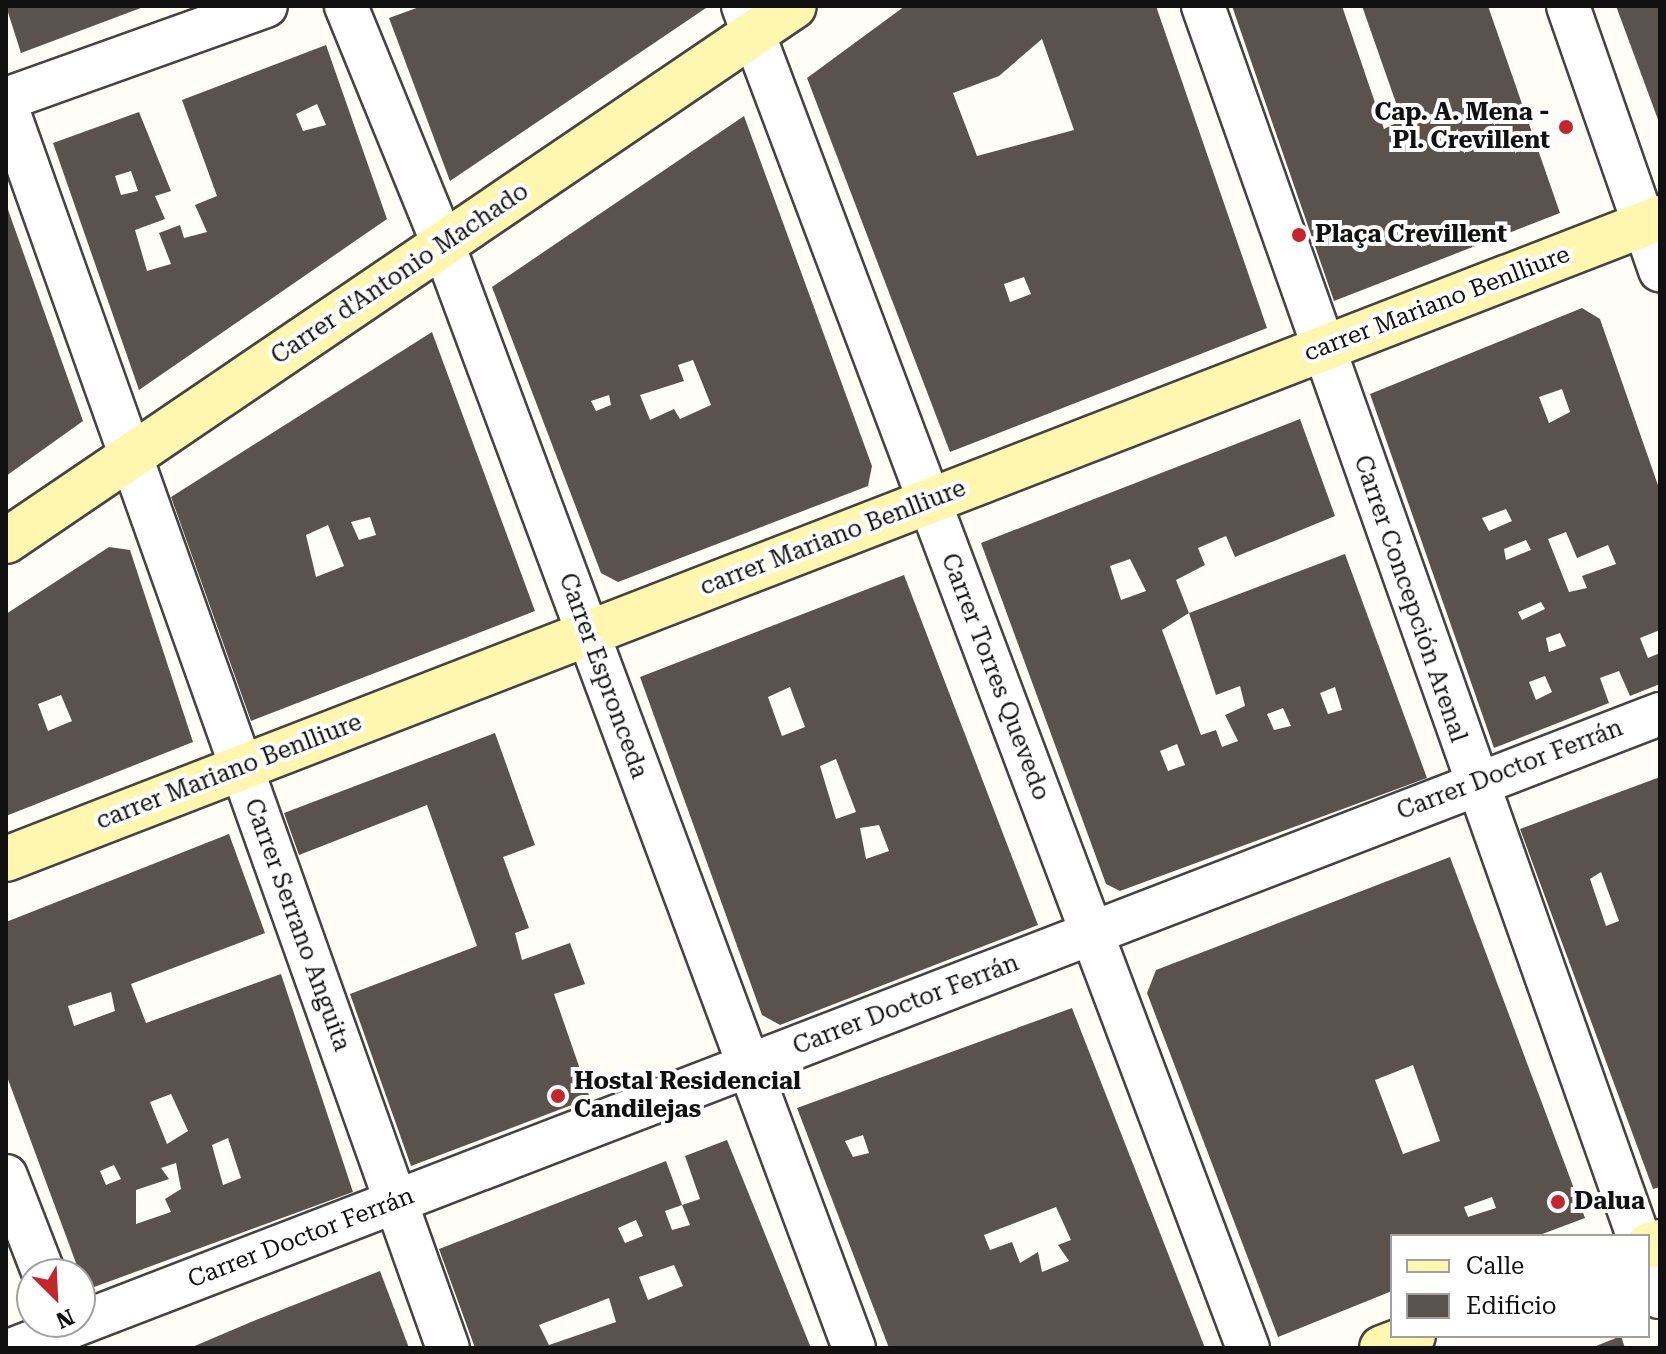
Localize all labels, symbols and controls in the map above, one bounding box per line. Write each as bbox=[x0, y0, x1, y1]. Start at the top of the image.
place label: Cap. A. Mena - Pl. Crevillent bbox=[1374, 99, 1550, 155]
marker: Cap. A. Mena - Pl. Crevillent bbox=[1557, 118, 1575, 136]
street label: Carrer d'Antonio Machado bbox=[266, 177, 534, 371]
place label: Plaça Crevillent bbox=[1315, 221, 1507, 249]
marker: Plaça Crevillent bbox=[1290, 226, 1308, 244]
street label: carrer Mariano Benlliure bbox=[1300, 240, 1574, 368]
street label: Carrer Concepción Arenal bbox=[1347, 452, 1473, 746]
street label: carrer Mariano Benlliure bbox=[696, 474, 970, 602]
street label: Carrer Torres Quevedo bbox=[935, 550, 1055, 804]
street label: Carrer Espronceda bbox=[552, 569, 654, 783]
street label: carrer Mariano Benlliure bbox=[92, 708, 366, 836]
street label: Carrer Doctor Ferrán bbox=[1393, 714, 1627, 826]
street label: Carrer Serrano Anguita bbox=[238, 795, 356, 1055]
street label: Carrer Doctor Ferrán bbox=[789, 949, 1023, 1061]
place label: Hostal Residencial Candilejas bbox=[574, 1068, 801, 1124]
marker: Hostal Residencial Candilejas bbox=[549, 1087, 567, 1105]
street label: Carrer Doctor Ferrán bbox=[184, 1182, 418, 1294]
place label: Dalua bbox=[1574, 1188, 1645, 1216]
marker: Dalua bbox=[1549, 1193, 1567, 1211]
legend bbox=[1390, 1234, 1650, 1338]
text: Calle bbox=[1466, 1252, 1524, 1280]
north arrow bbox=[16, 1258, 96, 1338]
text: Edificio bbox=[1466, 1292, 1557, 1320]
text: N bbox=[52, 1304, 78, 1333]

